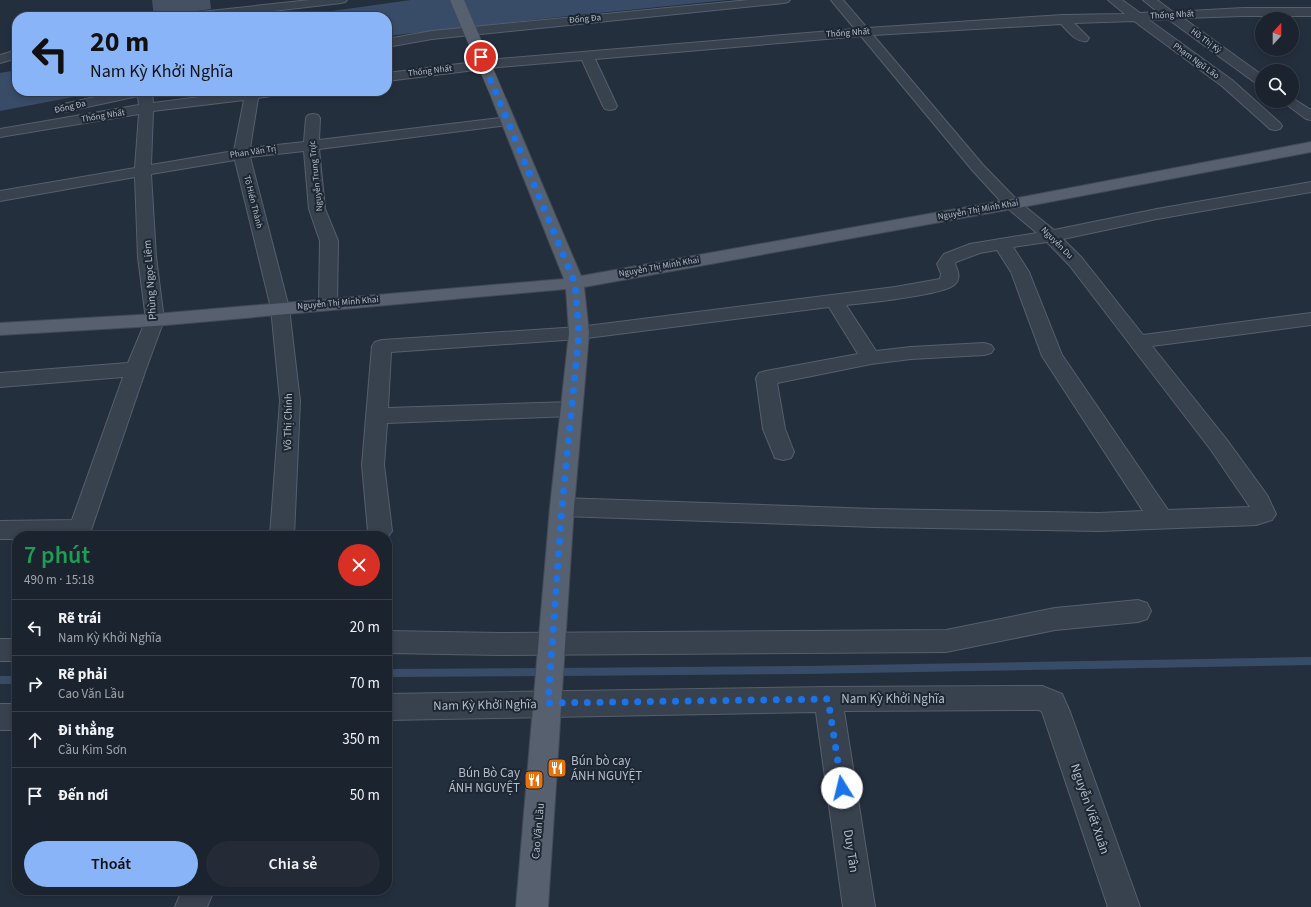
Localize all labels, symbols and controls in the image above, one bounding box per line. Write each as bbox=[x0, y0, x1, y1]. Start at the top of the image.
street label: Thống Nhất bbox=[1150, 7, 1194, 23]
street label: Đống Đa bbox=[568, 11, 602, 27]
north arrow bbox=[1255, 12, 1299, 56]
map controls bbox=[1255, 12, 1299, 108]
text: 20 m bbox=[90, 22, 149, 62]
street label: Thống Nhất bbox=[826, 25, 870, 41]
street label: Hồ Thị Kỷ bbox=[1188, 25, 1225, 57]
icon: left bbox=[24, 28, 76, 80]
pin bbox=[464, 40, 498, 74]
street label: Phạm Ngũ Lão bbox=[1170, 40, 1222, 82]
icon: arrive bbox=[470, 46, 492, 68]
text: Nam Kỳ Khởi Nghĩa bbox=[90, 59, 233, 84]
street label: Thống Nhất bbox=[407, 62, 453, 80]
button: search bbox=[1255, 64, 1299, 108]
street label: Đống Đa bbox=[53, 97, 87, 117]
street label: Thống Nhất bbox=[80, 106, 126, 126]
street label: Nguyễn Trung Trực bbox=[306, 140, 326, 212]
street label: Phan Văn Trị bbox=[229, 142, 277, 162]
street label: Tô Hiến Thành bbox=[240, 174, 266, 230]
street label: Nguyễn Thị Minh Khai bbox=[937, 197, 1019, 223]
street label: Nguyễn Du bbox=[1038, 224, 1076, 262]
street label: Phùng Ngọc Liêm bbox=[140, 239, 160, 321]
street label: Nguyễn Thị Minh Khai bbox=[618, 254, 700, 280]
street label: Nguyễn Thị Minh Khai bbox=[297, 293, 379, 313]
street label: Võ Thị Chính bbox=[280, 393, 296, 451]
text: 7 phút bbox=[24, 538, 90, 573]
button: close bbox=[338, 544, 380, 586]
text: 490 m · 15:18 bbox=[24, 571, 94, 589]
text: Rẽ trái bbox=[58, 608, 101, 629]
icon: left bbox=[24, 617, 46, 639]
text: 20 m bbox=[350, 617, 380, 638]
text: Nam Kỳ Khởi Nghĩa bbox=[58, 629, 162, 647]
text: Rẽ phải bbox=[58, 664, 107, 685]
icon: right bbox=[24, 673, 46, 695]
text: 70 m bbox=[350, 673, 380, 694]
text: Cao Văn Lầu bbox=[58, 685, 124, 703]
street label: Nam Kỳ Khởi Nghĩa bbox=[841, 690, 945, 708]
street label: Nam Kỳ Khởi Nghĩa bbox=[433, 695, 537, 715]
text: Đi thẳng bbox=[58, 720, 114, 741]
icon: ahead bbox=[24, 729, 46, 751]
text: 350 m bbox=[342, 729, 380, 750]
text: Cầu Kim Sơn bbox=[58, 741, 127, 759]
place label: Bún bò cay ÁNH NGUYỆT bbox=[571, 752, 642, 785]
restaurant icon: Bún bò cay ÁNH NGUYỆT bbox=[546, 757, 568, 779]
street label: Nguyễn Viết Xuân bbox=[1066, 761, 1114, 857]
place label: Bún Bò Cay ÁNH NGUYỆT bbox=[449, 764, 520, 797]
position arrow bbox=[821, 767, 863, 809]
restaurant icon: Bún Bò Cay ÁNH NGUYỆT bbox=[523, 769, 545, 791]
icon: arrive bbox=[24, 785, 46, 807]
text: Đến nơi bbox=[58, 785, 108, 806]
text: 50 m bbox=[350, 785, 380, 806]
street label: Cao Văn Lầu bbox=[528, 802, 548, 860]
street label: Duy Tân bbox=[839, 828, 863, 874]
button: Thoát bbox=[24, 841, 198, 887]
button: Chia sẻ bbox=[206, 841, 380, 887]

